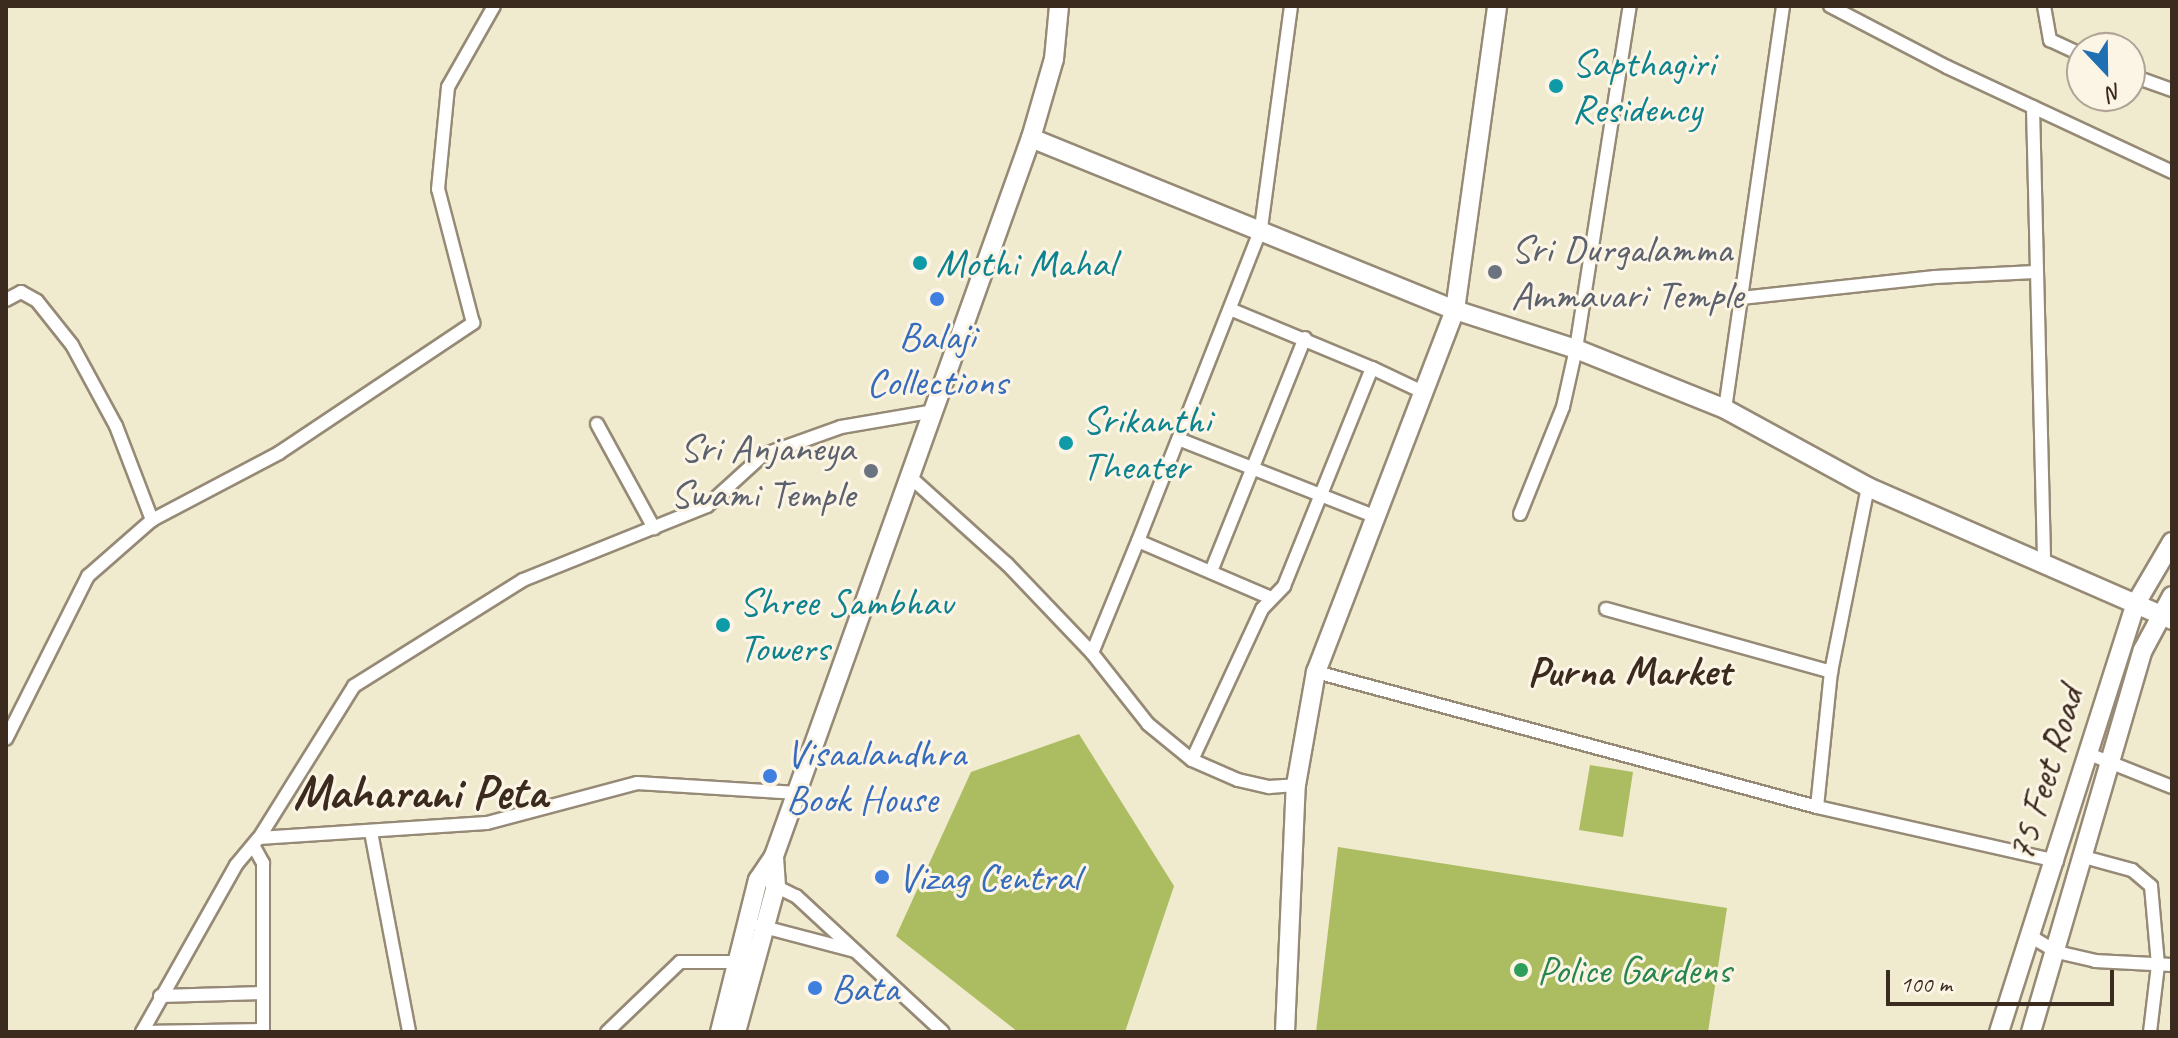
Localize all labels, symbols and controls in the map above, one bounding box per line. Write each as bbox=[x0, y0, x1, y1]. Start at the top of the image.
north arrow bbox=[2066, 32, 2146, 112]
place label: Sapthagiri Residency bbox=[1572, 39, 1715, 133]
marker: Sapthagiri Residency bbox=[1547, 77, 1565, 95]
text: N bbox=[2103, 77, 2126, 108]
place label: Sri Durgalamma Ammavari Temple bbox=[1511, 225, 1741, 319]
place label: Mothi Mahal bbox=[936, 239, 1115, 287]
marker: Mothi Mahal bbox=[911, 254, 929, 272]
marker: Sri Durgalamma Ammavari Temple bbox=[1486, 263, 1504, 281]
marker: Balaji Collections bbox=[928, 290, 946, 308]
place label: Balaji Collections bbox=[867, 312, 1007, 406]
place label: Srikanthi Theater bbox=[1082, 396, 1211, 490]
place label: Sri Anjaneya Swami Temple bbox=[672, 424, 855, 518]
marker: Srikanthi Theater bbox=[1057, 434, 1075, 452]
marker: Sri Anjaneya Swami Temple bbox=[862, 462, 880, 480]
place label: Shree Sambhav Towers bbox=[739, 578, 952, 672]
marker: Shree Sambhav Towers bbox=[714, 616, 732, 634]
district label: Purna Market bbox=[1527, 647, 1731, 697]
street label: 75 Feet Road bbox=[1996, 681, 2094, 867]
place label: Visaalandhra Book House bbox=[786, 729, 966, 823]
district label: Maharani Peta bbox=[294, 764, 546, 822]
marker: Visaalandhra Book House bbox=[761, 767, 779, 785]
place label: Vizag Central bbox=[898, 853, 1078, 901]
marker: Vizag Central bbox=[873, 868, 891, 886]
place label: Police Gardens bbox=[1537, 946, 1731, 994]
scale bar bbox=[1890, 954, 2118, 1004]
marker: Police Gardens bbox=[1512, 961, 1530, 979]
place label: Bata bbox=[831, 964, 899, 1012]
text: 100 m bbox=[1900, 969, 1952, 999]
marker: Bata bbox=[806, 979, 824, 997]

